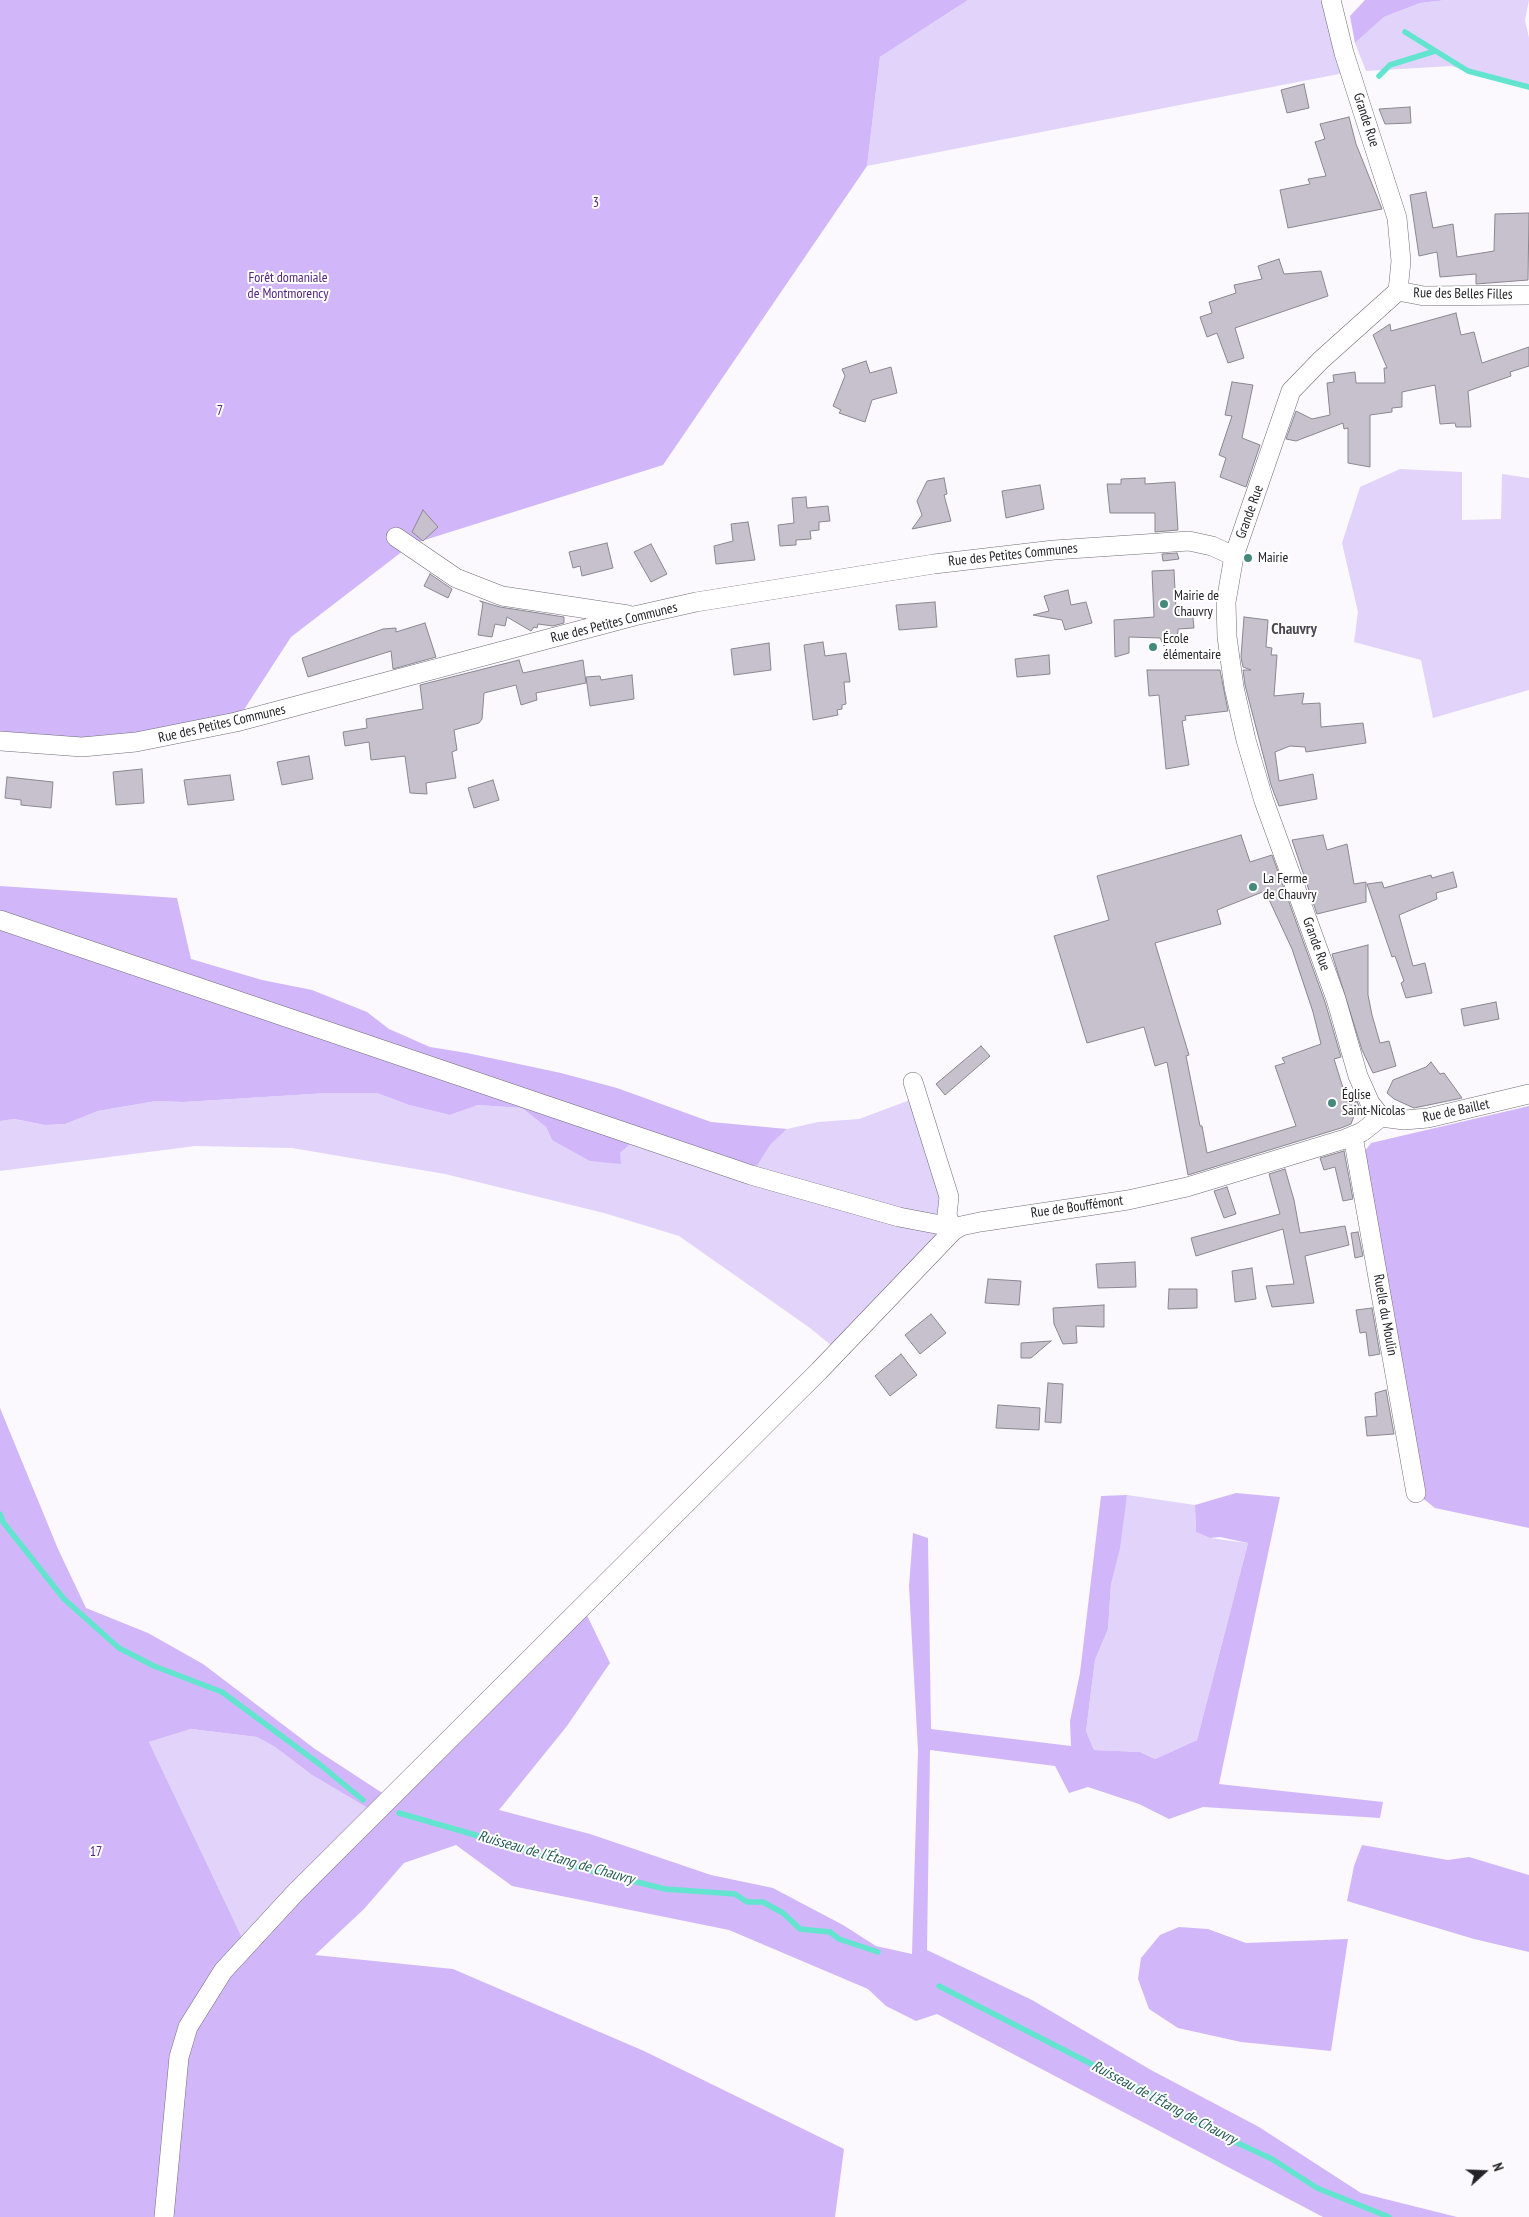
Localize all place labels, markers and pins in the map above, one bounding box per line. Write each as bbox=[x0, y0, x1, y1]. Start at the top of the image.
place label: Mairie bbox=[1258, 550, 1288, 566]
marker: Mairie bbox=[1242, 552, 1254, 564]
place label: Mairie de Chauvry bbox=[1174, 588, 1219, 620]
marker: Mairie de Chauvry bbox=[1158, 598, 1170, 610]
place label: École élémentaire bbox=[1163, 631, 1221, 664]
marker: École élémentaire bbox=[1147, 641, 1159, 653]
place label: La Ferme de Chauvry bbox=[1263, 871, 1317, 904]
marker: La Ferme de Chauvry bbox=[1247, 881, 1259, 893]
place label: Église Saint-Nicolas bbox=[1342, 1087, 1405, 1120]
marker: Église Saint-Nicolas bbox=[1326, 1097, 1338, 1109]

